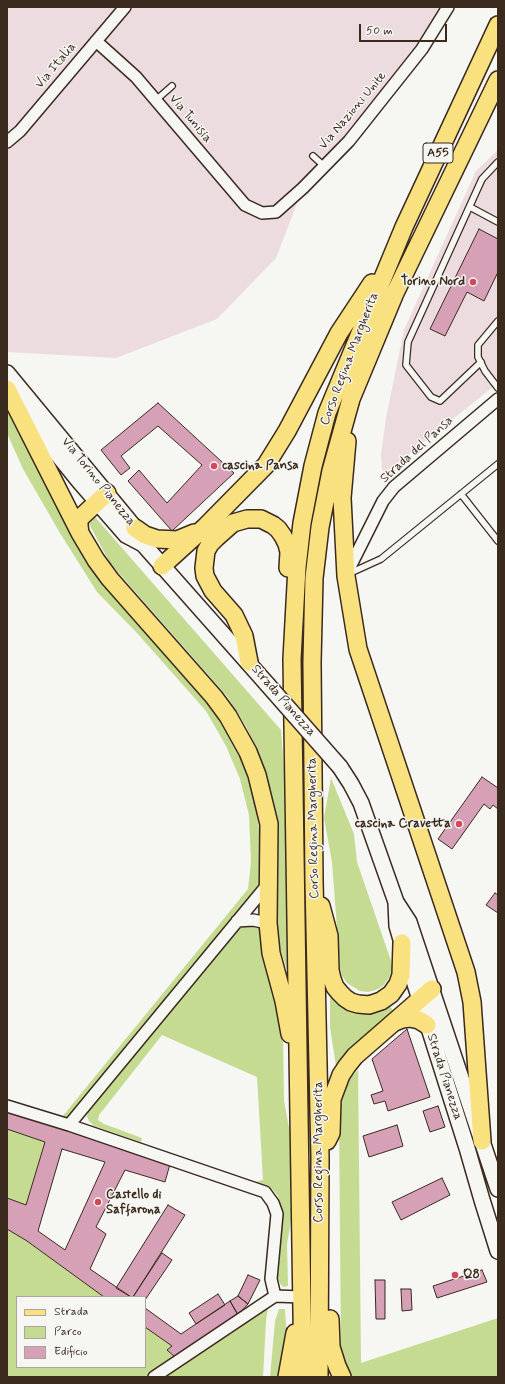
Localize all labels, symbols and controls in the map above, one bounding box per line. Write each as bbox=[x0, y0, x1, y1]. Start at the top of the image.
scale bar bbox=[361, 16, 449, 42]
text: 50 m bbox=[366, 23, 393, 39]
street label: Via Italia bbox=[32, 40, 80, 92]
street label: Via Nazioni Unite bbox=[316, 69, 390, 153]
street label: Via Tunisia bbox=[165, 92, 215, 146]
road number: A55 bbox=[423, 143, 453, 163]
place label: Torino Nord bbox=[401, 274, 465, 290]
marker: Torino Nord bbox=[468, 277, 478, 287]
street label: Corso Regina Margherita bbox=[317, 290, 383, 428]
street label: Strada del Pansa bbox=[377, 413, 457, 487]
street label: Via Torino Pianezza bbox=[58, 435, 138, 529]
place label: cascina Pansa bbox=[222, 458, 299, 474]
marker: cascina Pansa bbox=[209, 461, 219, 471]
street label: Strada Pianezza bbox=[248, 662, 318, 740]
street label: Corso Regina Margherita bbox=[305, 757, 323, 899]
place label: cascina Cravetta bbox=[355, 816, 451, 832]
marker: cascina Cravetta bbox=[454, 819, 464, 829]
street label: Strada Pianezza bbox=[423, 1032, 465, 1122]
street label: Corso Regina Margherita bbox=[311, 1081, 327, 1223]
place label: Castello di Saffarona bbox=[106, 1187, 161, 1218]
marker: Castello di Saffarona bbox=[93, 1197, 103, 1207]
place label: Q8 bbox=[463, 1267, 480, 1283]
marker: Q8 bbox=[450, 1270, 460, 1280]
legend bbox=[16, 1296, 146, 1368]
text: Strada bbox=[54, 1304, 88, 1320]
text: Parco bbox=[54, 1324, 82, 1340]
text: Edificio bbox=[54, 1344, 88, 1360]

